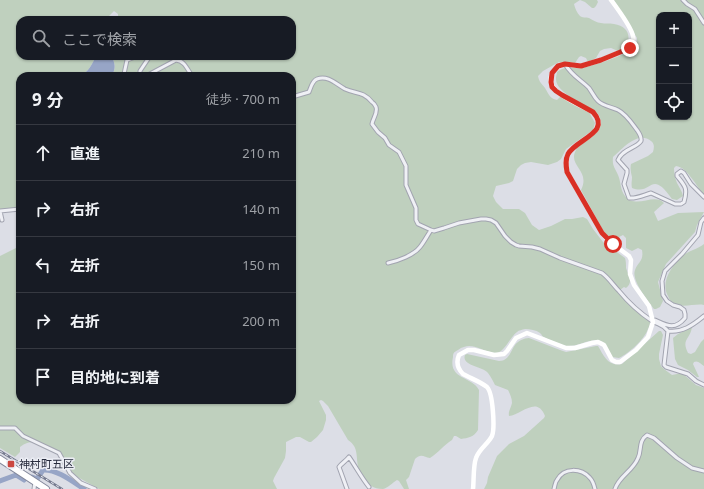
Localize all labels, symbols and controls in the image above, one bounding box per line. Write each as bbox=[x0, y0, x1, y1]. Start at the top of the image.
map controls bbox=[656, 12, 692, 120]
button: + bbox=[656, 12, 692, 48]
search box bbox=[16, 16, 296, 60]
icon: search bbox=[30, 27, 52, 49]
text: ここで検索 bbox=[62, 29, 137, 49]
route end bbox=[621, 39, 639, 57]
button: − bbox=[656, 48, 692, 84]
button: locate bbox=[656, 84, 692, 120]
text: 9 分 bbox=[32, 88, 63, 111]
text: 徒歩 · 700 m bbox=[206, 90, 280, 108]
icon: ahead bbox=[32, 142, 54, 164]
text: 直進 bbox=[70, 143, 100, 163]
text: 210 m bbox=[242, 144, 280, 162]
icon: right bbox=[32, 198, 54, 220]
text: 右折 bbox=[70, 199, 100, 219]
text: 140 m bbox=[242, 200, 280, 218]
route start bbox=[604, 235, 622, 253]
icon: left bbox=[32, 254, 54, 276]
text: 左折 bbox=[70, 255, 100, 275]
text: 150 m bbox=[242, 256, 280, 274]
icon: right bbox=[32, 310, 54, 332]
text: 右折 bbox=[70, 311, 100, 331]
text: 200 m bbox=[242, 312, 280, 330]
icon: arrive bbox=[32, 366, 54, 388]
text: 目的地に到着 bbox=[70, 367, 160, 387]
place label: 神村町五区 bbox=[19, 456, 74, 471]
marker: 神村町五区 bbox=[6, 459, 16, 469]

